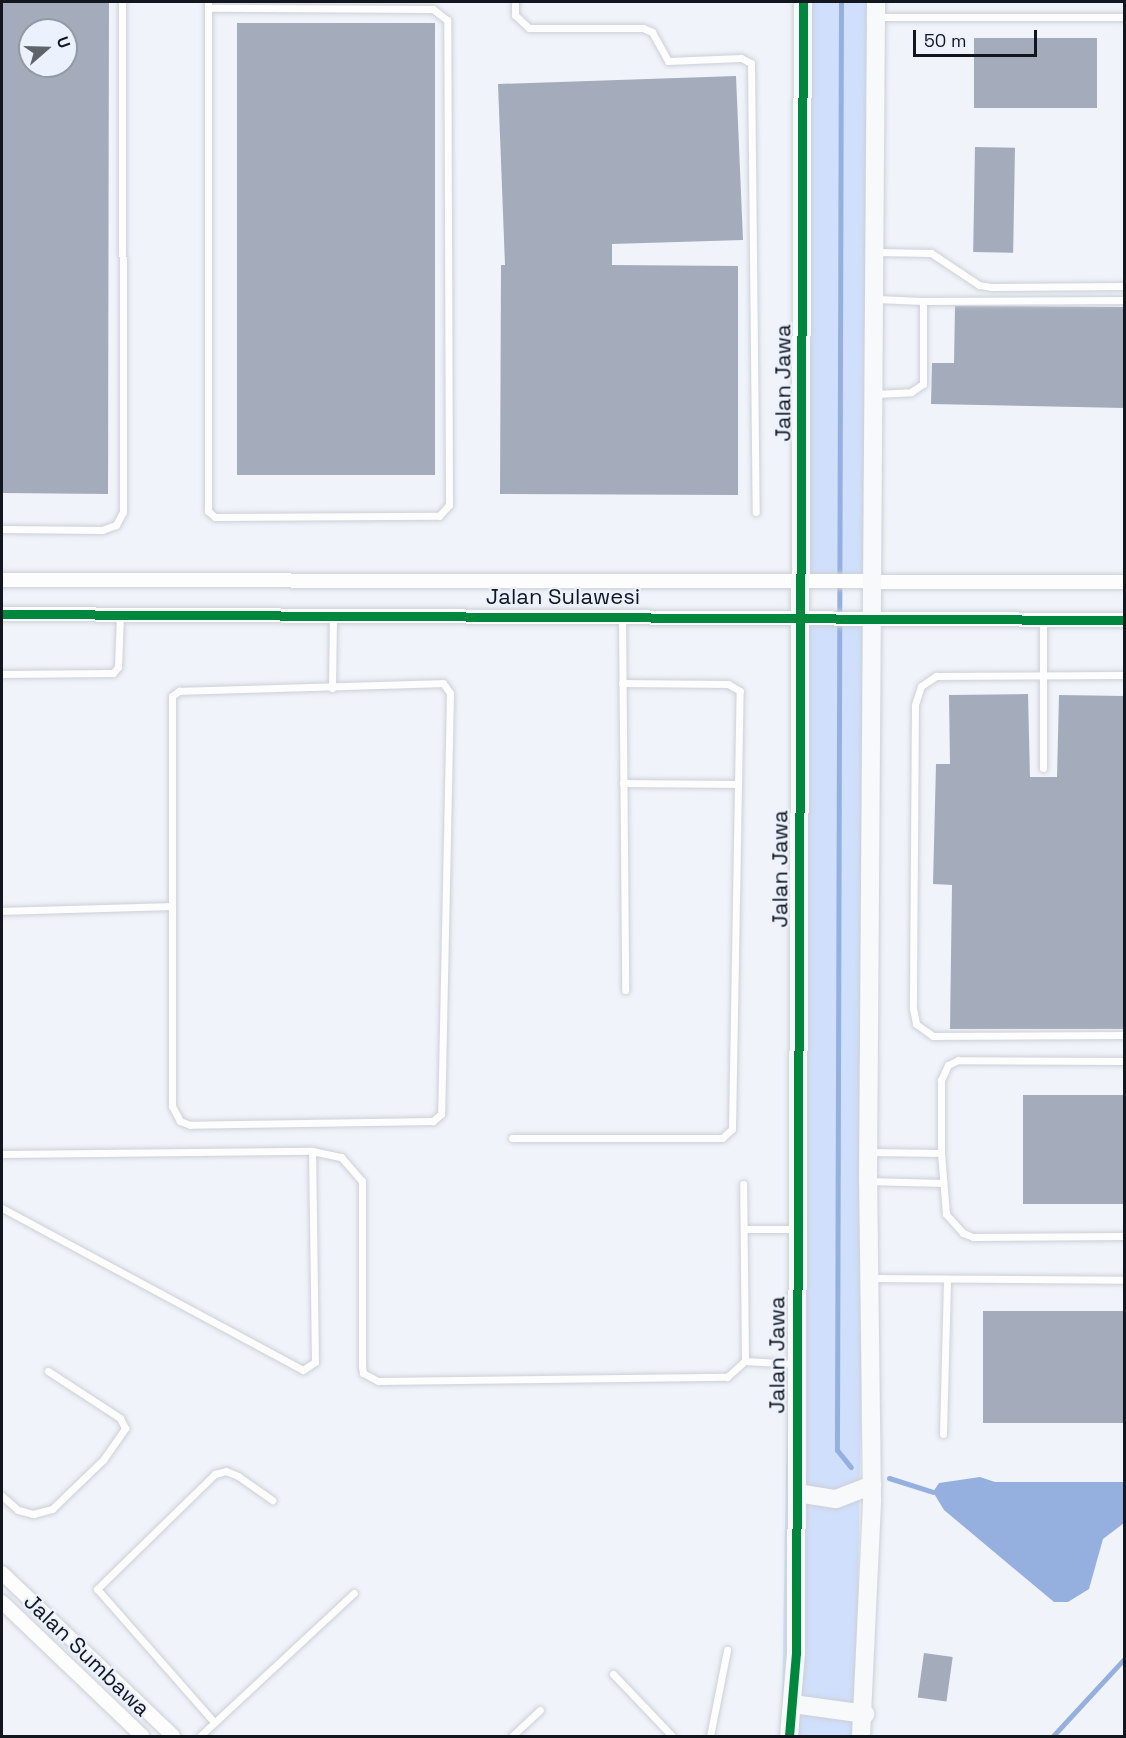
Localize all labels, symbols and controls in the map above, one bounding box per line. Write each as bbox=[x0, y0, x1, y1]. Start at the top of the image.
north arrow bbox=[18, 18, 78, 78]
scale bar bbox=[916, 18, 1040, 56]
text: 50 m bbox=[924, 29, 966, 52]
text: U bbox=[52, 34, 75, 51]
street label: Jalan Jawa bbox=[770, 324, 796, 442]
street label: Jalan Sulawesi bbox=[486, 584, 640, 610]
street label: Jalan Jawa bbox=[767, 810, 793, 928]
street label: Jalan Jawa bbox=[764, 1296, 790, 1414]
street label: Jalan Sumbawa bbox=[19, 1588, 155, 1722]

